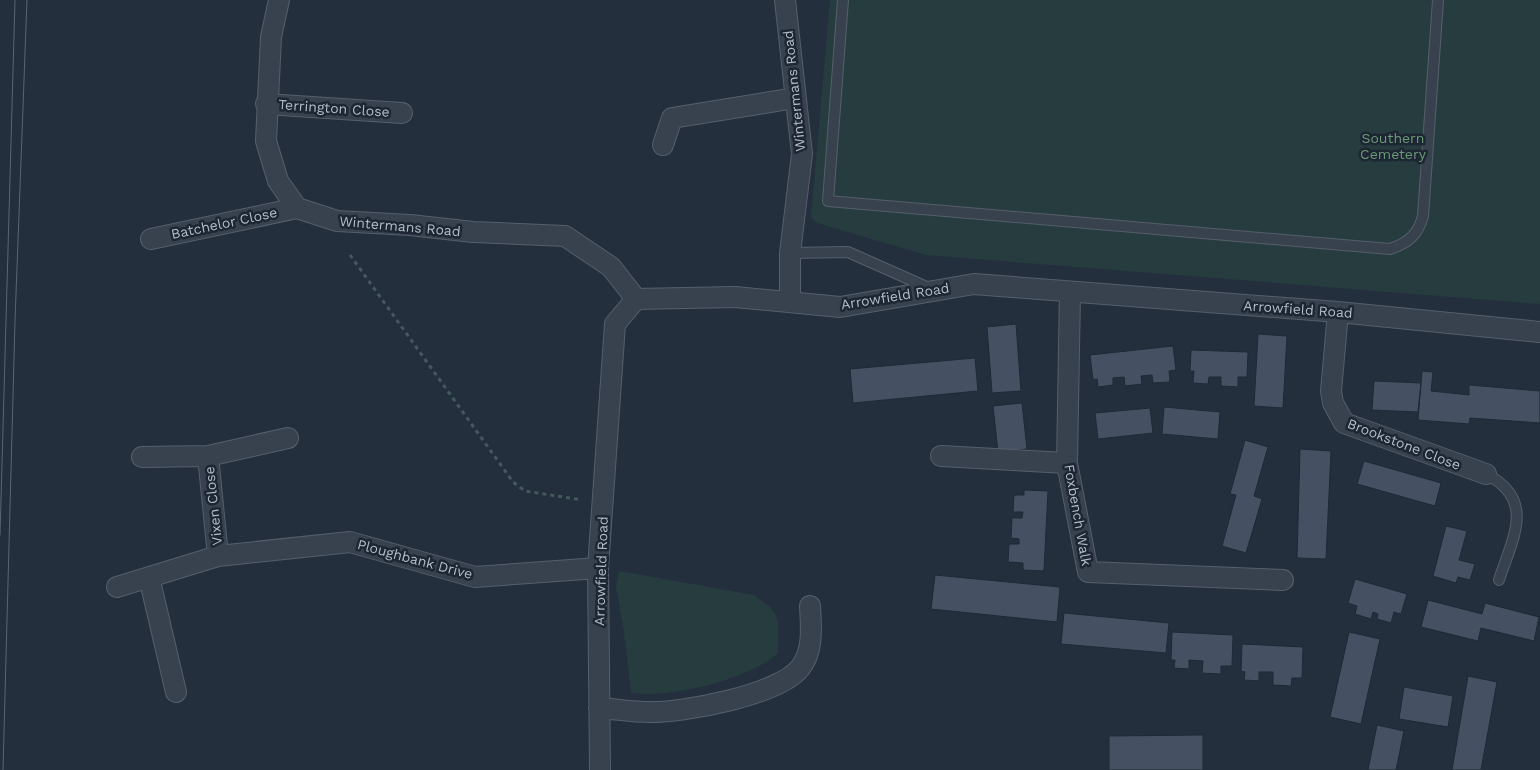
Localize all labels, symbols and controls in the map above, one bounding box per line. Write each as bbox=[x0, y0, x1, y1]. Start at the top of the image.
street label: Wintermans Road bbox=[780, 30, 808, 152]
street label: Terrington Close bbox=[278, 96, 390, 120]
park label: Southern Cemetery bbox=[1360, 130, 1427, 162]
street label: Batchelor Close bbox=[170, 204, 278, 242]
street label: Wintermans Road bbox=[339, 213, 461, 239]
street label: Arrowfield Road bbox=[840, 280, 950, 312]
street label: Arrowfield Road bbox=[1243, 297, 1353, 321]
street label: Brookstone Close bbox=[1345, 415, 1463, 473]
street label: Foxbench Walk bbox=[1061, 463, 1095, 567]
street label: Vixen Close bbox=[201, 466, 225, 546]
street label: Arrowfield Road bbox=[591, 516, 611, 626]
street label: Ploughbank Drive bbox=[356, 536, 474, 582]

